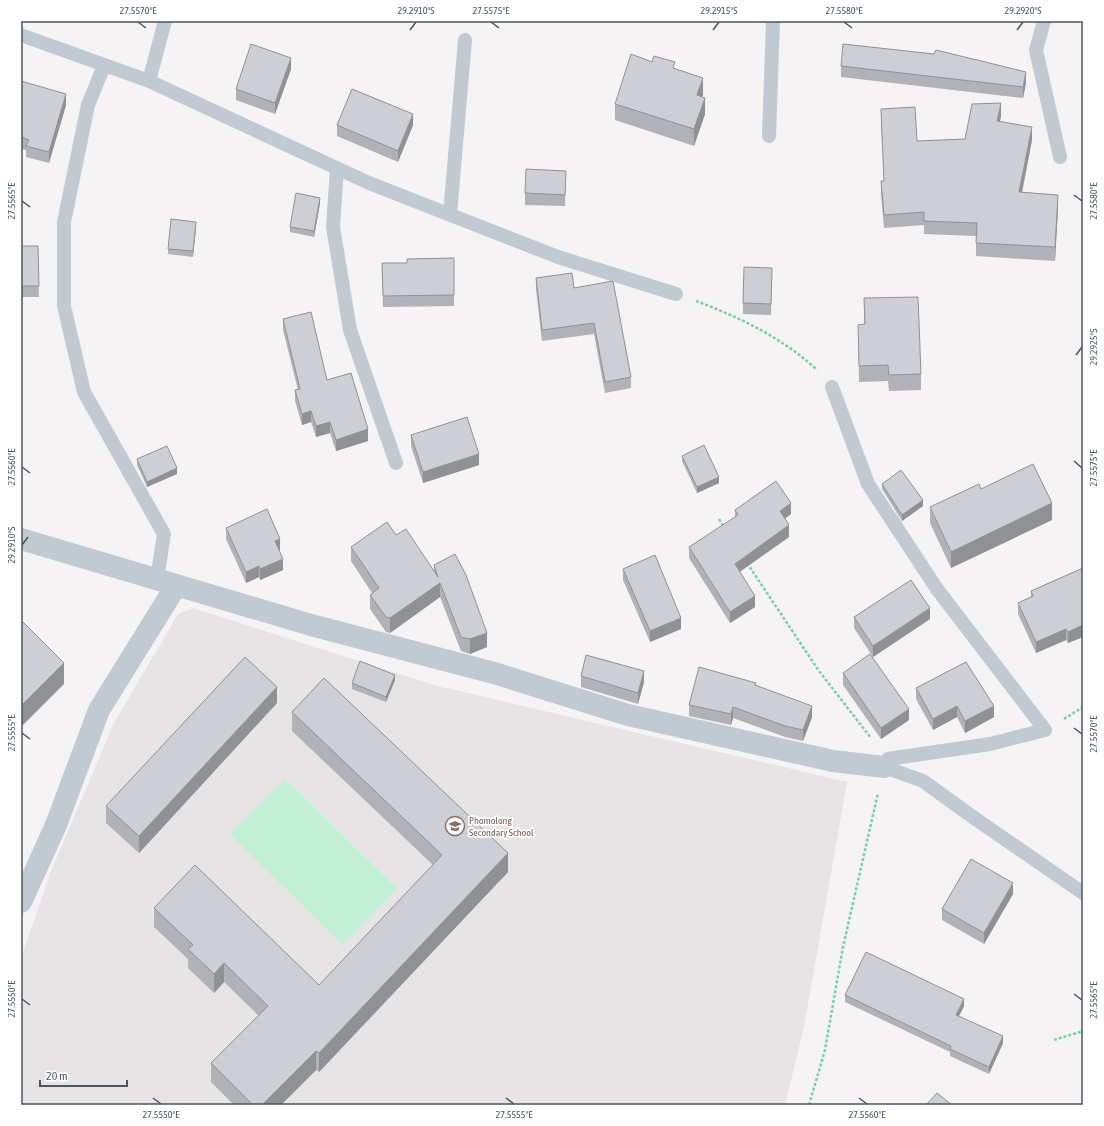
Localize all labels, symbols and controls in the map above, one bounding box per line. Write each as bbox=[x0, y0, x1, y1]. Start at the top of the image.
text: 27.5570°E bbox=[120, 5, 157, 16]
text: 29.2910°S bbox=[398, 5, 434, 16]
text: 27.5575°E bbox=[473, 5, 510, 16]
text: 29.2915°S bbox=[701, 5, 737, 16]
text: 27.5580°E bbox=[826, 5, 863, 16]
text: 29.2920°S bbox=[1005, 5, 1041, 16]
text: 27.5565°E bbox=[6, 182, 17, 220]
text: 27.5580°E bbox=[1088, 182, 1099, 220]
text: 29.2925°S bbox=[1088, 329, 1099, 365]
text: 27.5560°E bbox=[6, 448, 17, 486]
text: 27.5575°E bbox=[1088, 449, 1099, 487]
text: 29.2910°S bbox=[6, 527, 17, 563]
text: 27.5555°E bbox=[6, 714, 17, 752]
text: 27.5570°E bbox=[1088, 715, 1099, 753]
school or university icon: Phomolong Secondary School bbox=[444, 815, 466, 837]
place label: Phomolong Secondary School bbox=[469, 815, 534, 838]
text: 27.5550°E bbox=[6, 980, 17, 1018]
text: 27.5565°E bbox=[1088, 981, 1099, 1019]
scale bar bbox=[40, 1062, 127, 1088]
text: 20 m bbox=[46, 1069, 68, 1083]
text: 27.5550°E bbox=[143, 1109, 180, 1120]
text: 27.5555°E bbox=[496, 1109, 533, 1120]
text: 27.5560°E bbox=[849, 1109, 886, 1120]

